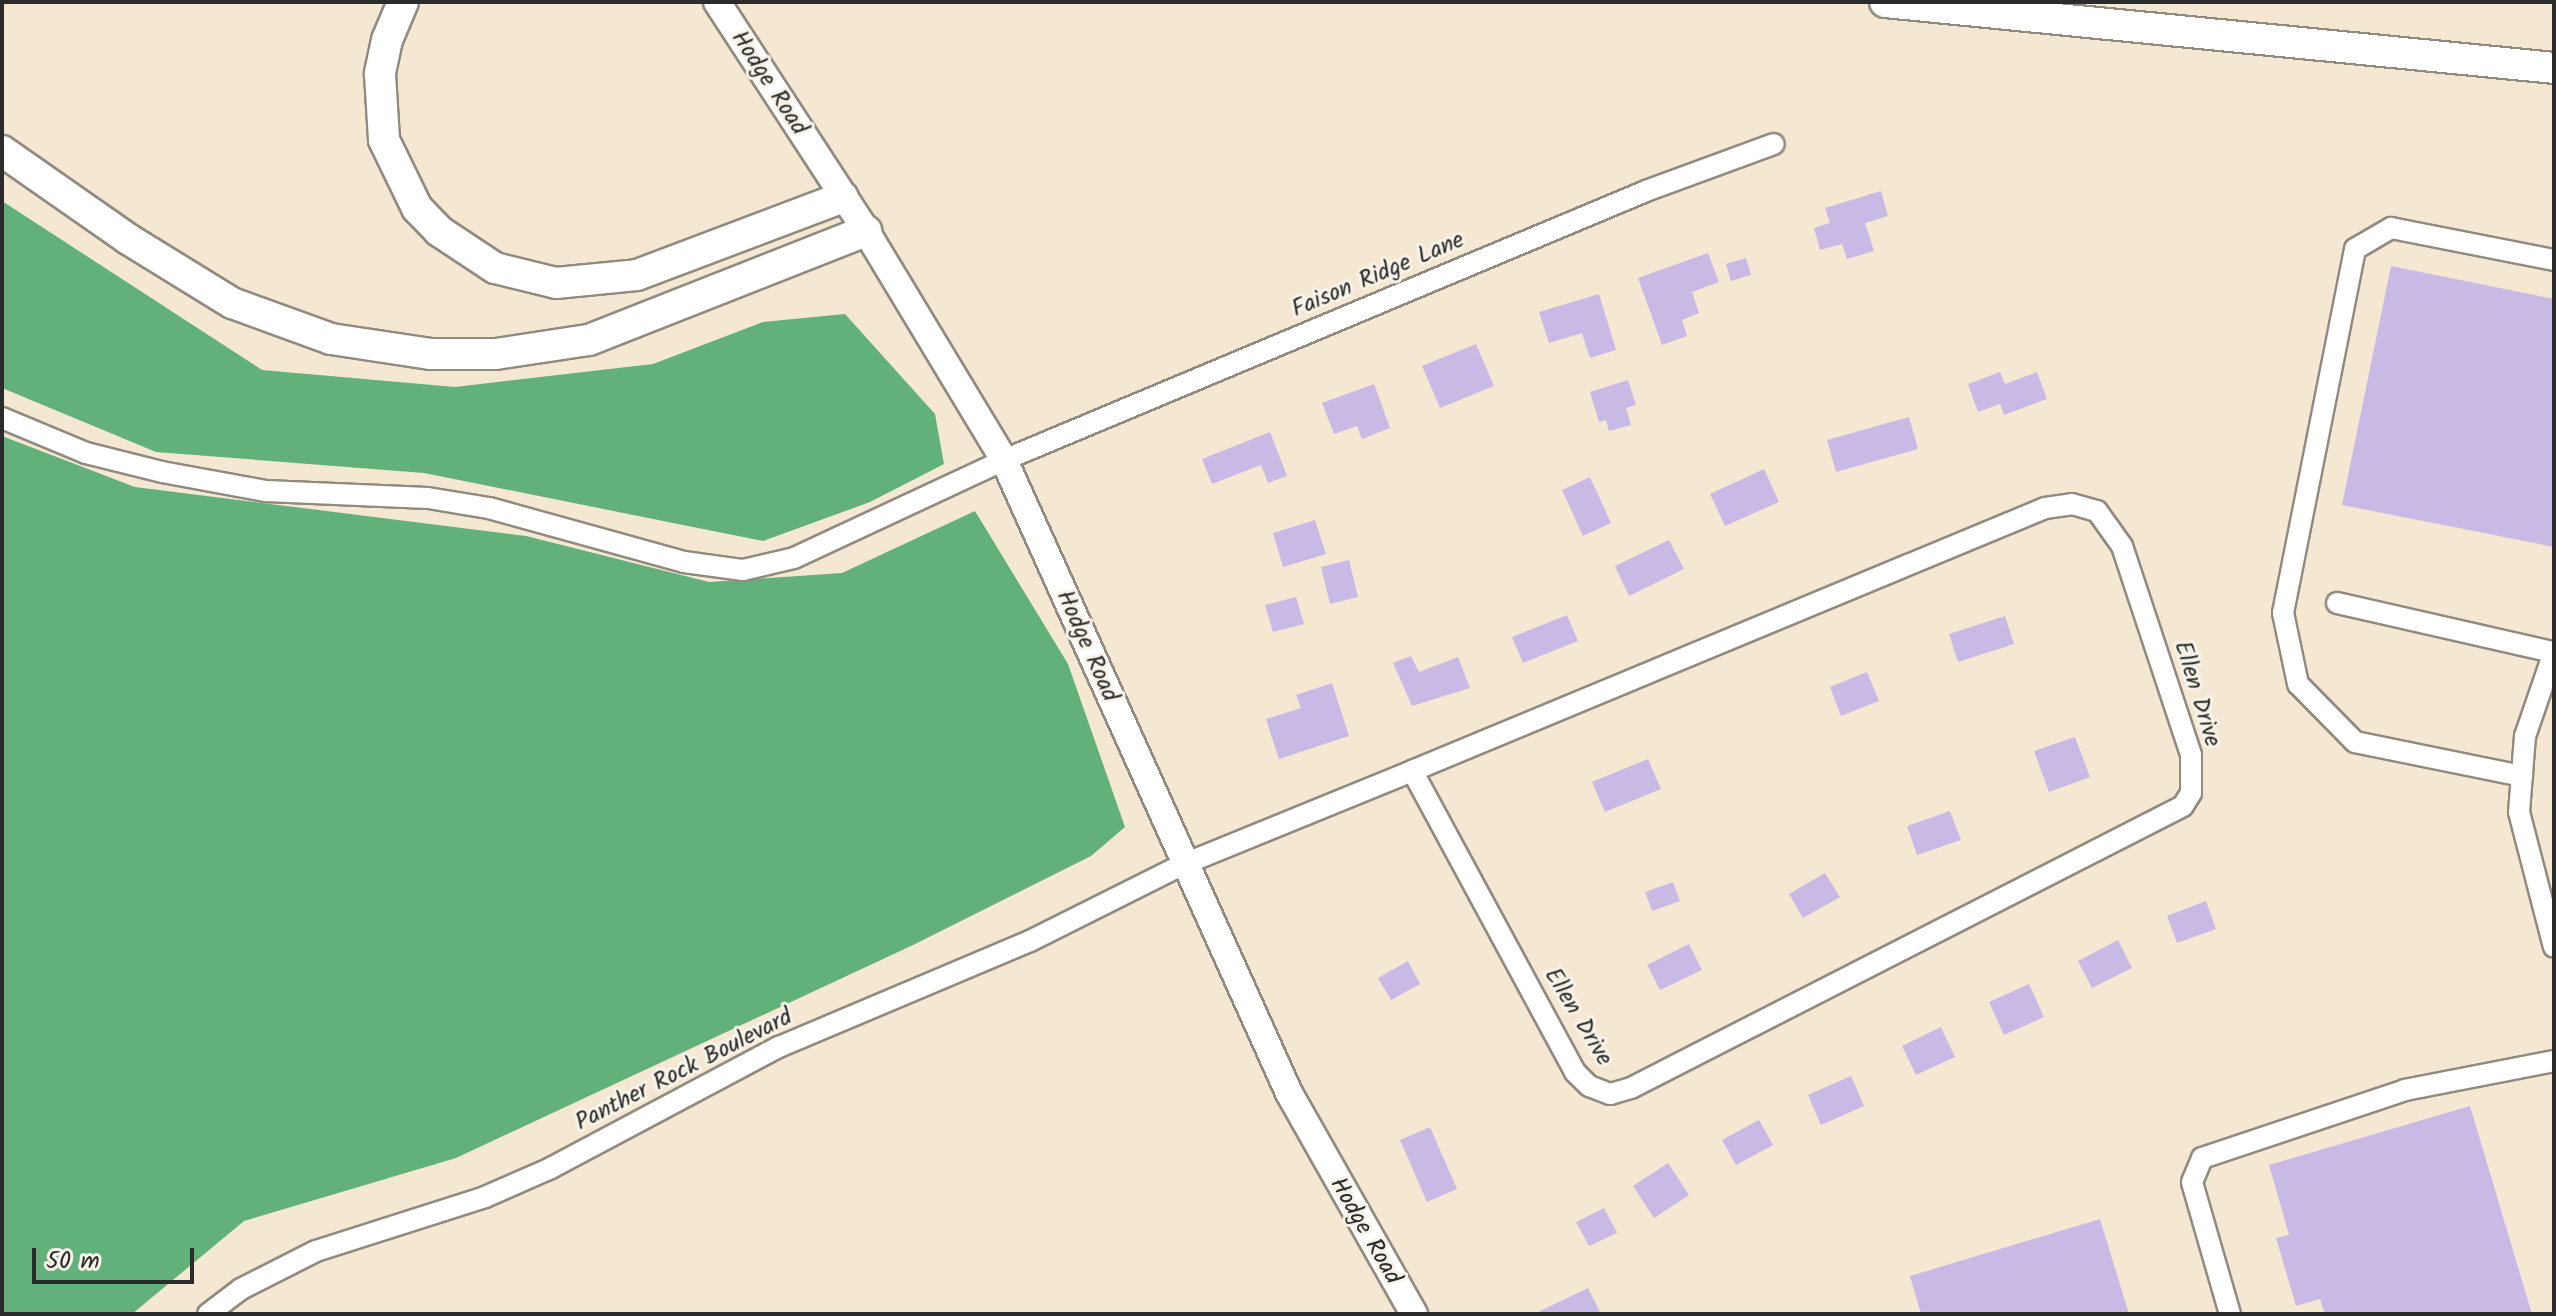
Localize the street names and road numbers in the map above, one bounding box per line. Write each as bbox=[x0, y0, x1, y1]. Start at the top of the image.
street label: Hodge Road bbox=[725, 25, 813, 141]
street label: Faison Ridge Lane bbox=[1287, 226, 1469, 324]
street label: Hodge Road bbox=[1050, 586, 1124, 706]
street label: Ellen Drive bbox=[2167, 638, 2227, 750]
street label: Ellen Drive bbox=[1538, 963, 1618, 1071]
street label: Panther Rock Boulevard bbox=[571, 1003, 797, 1137]
street label: Hodge Road bbox=[1323, 1172, 1407, 1290]

